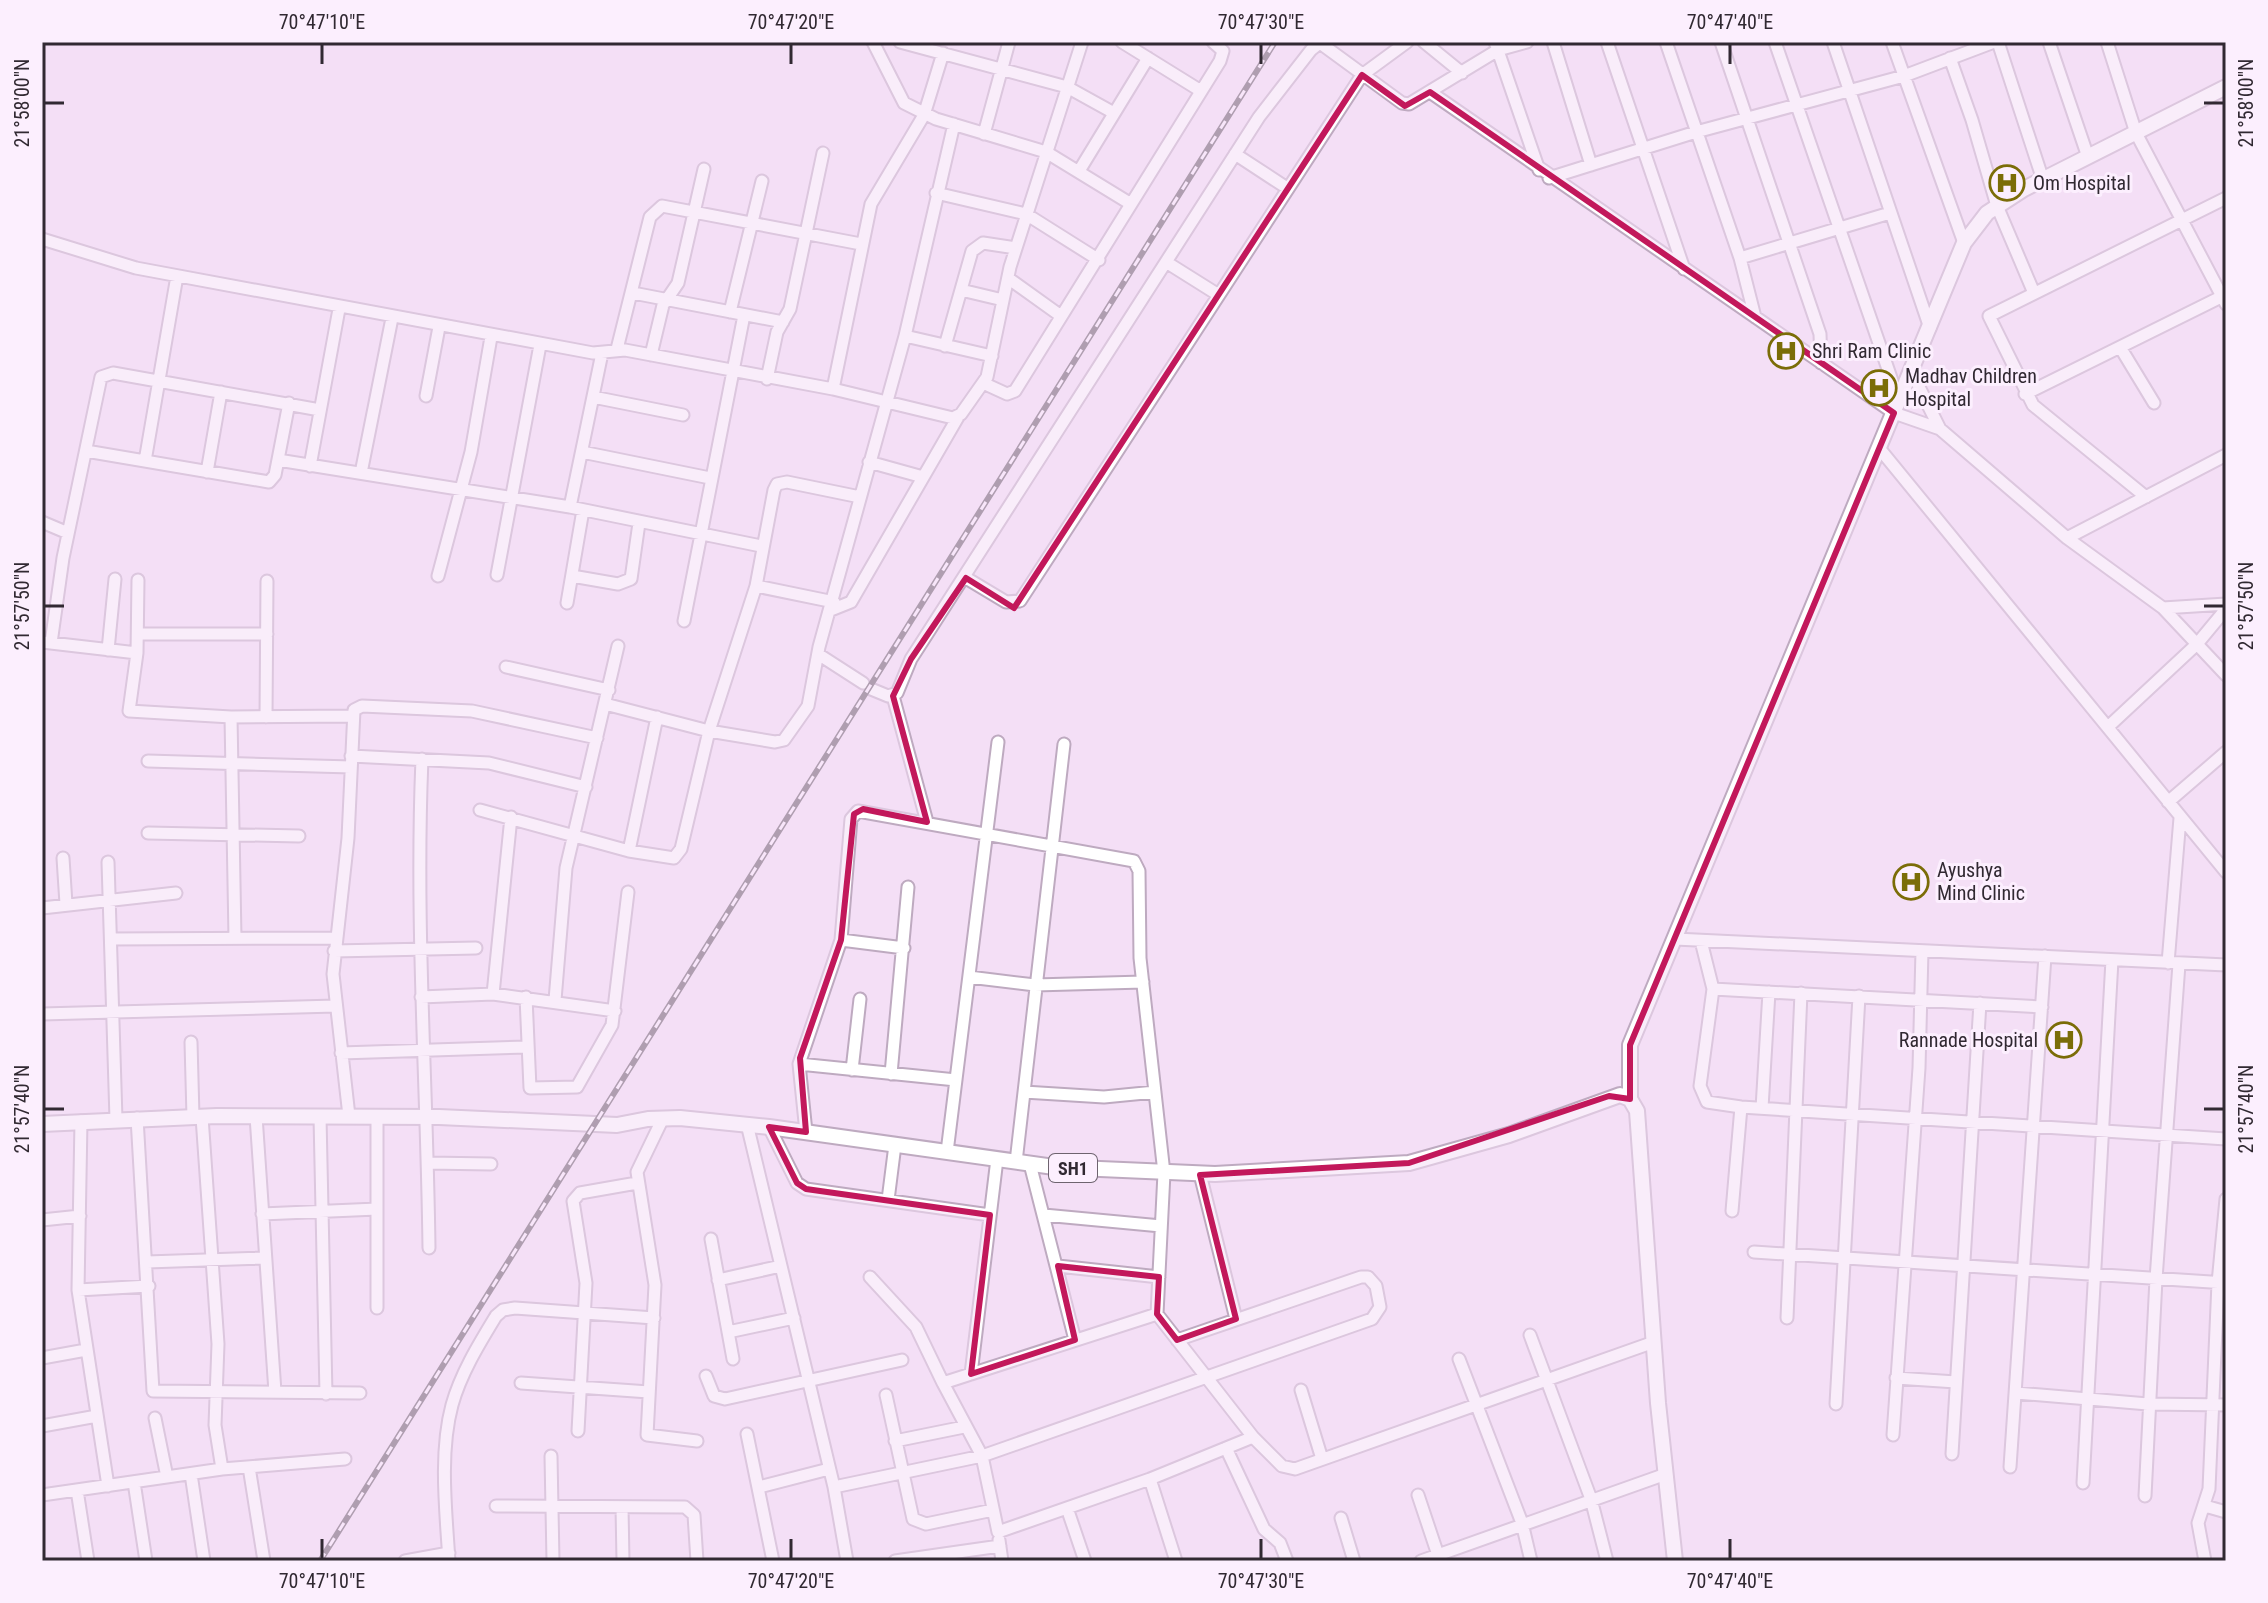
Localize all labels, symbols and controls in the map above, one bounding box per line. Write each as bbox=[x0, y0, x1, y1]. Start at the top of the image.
text: 70°47'10"E bbox=[279, 10, 365, 34]
text: 70°47'20"E bbox=[748, 10, 834, 34]
text: 70°47'30"E bbox=[1218, 10, 1304, 34]
text: 70°47'40"E bbox=[1687, 10, 1773, 34]
text: 21°58'00"N bbox=[10, 58, 34, 148]
text: 21°58'00"N bbox=[2234, 58, 2258, 148]
hospital icon: Om Hospital bbox=[1988, 164, 2026, 202]
place label: Om Hospital bbox=[2033, 171, 2131, 195]
hospital icon: Shri Ram Clinic bbox=[1767, 332, 1805, 370]
place label: Shri Ram Clinic bbox=[1812, 339, 1931, 363]
place label: Madhav Children Hospital bbox=[1905, 364, 2037, 411]
hospital icon: Madhav Children Hospital bbox=[1860, 369, 1898, 407]
text: 21°57'50"N bbox=[10, 561, 34, 651]
text: 21°57'50"N bbox=[2234, 561, 2258, 651]
place label: Ayushya Mind Clinic bbox=[1937, 858, 2025, 905]
hospital icon: Ayushya Mind Clinic bbox=[1892, 863, 1930, 901]
hospital icon: Rannade Hospital bbox=[2045, 1021, 2083, 1059]
place label: Rannade Hospital bbox=[1899, 1028, 2038, 1052]
text: 21°57'40"N bbox=[10, 1064, 34, 1154]
text: 21°57'40"N bbox=[2234, 1064, 2258, 1154]
road number: SH1 bbox=[1049, 1154, 1097, 1182]
text: 70°47'10"E bbox=[279, 1569, 365, 1593]
text: 70°47'20"E bbox=[748, 1569, 834, 1593]
text: 70°47'30"E bbox=[1218, 1569, 1304, 1593]
text: 70°47'40"E bbox=[1687, 1569, 1773, 1593]

